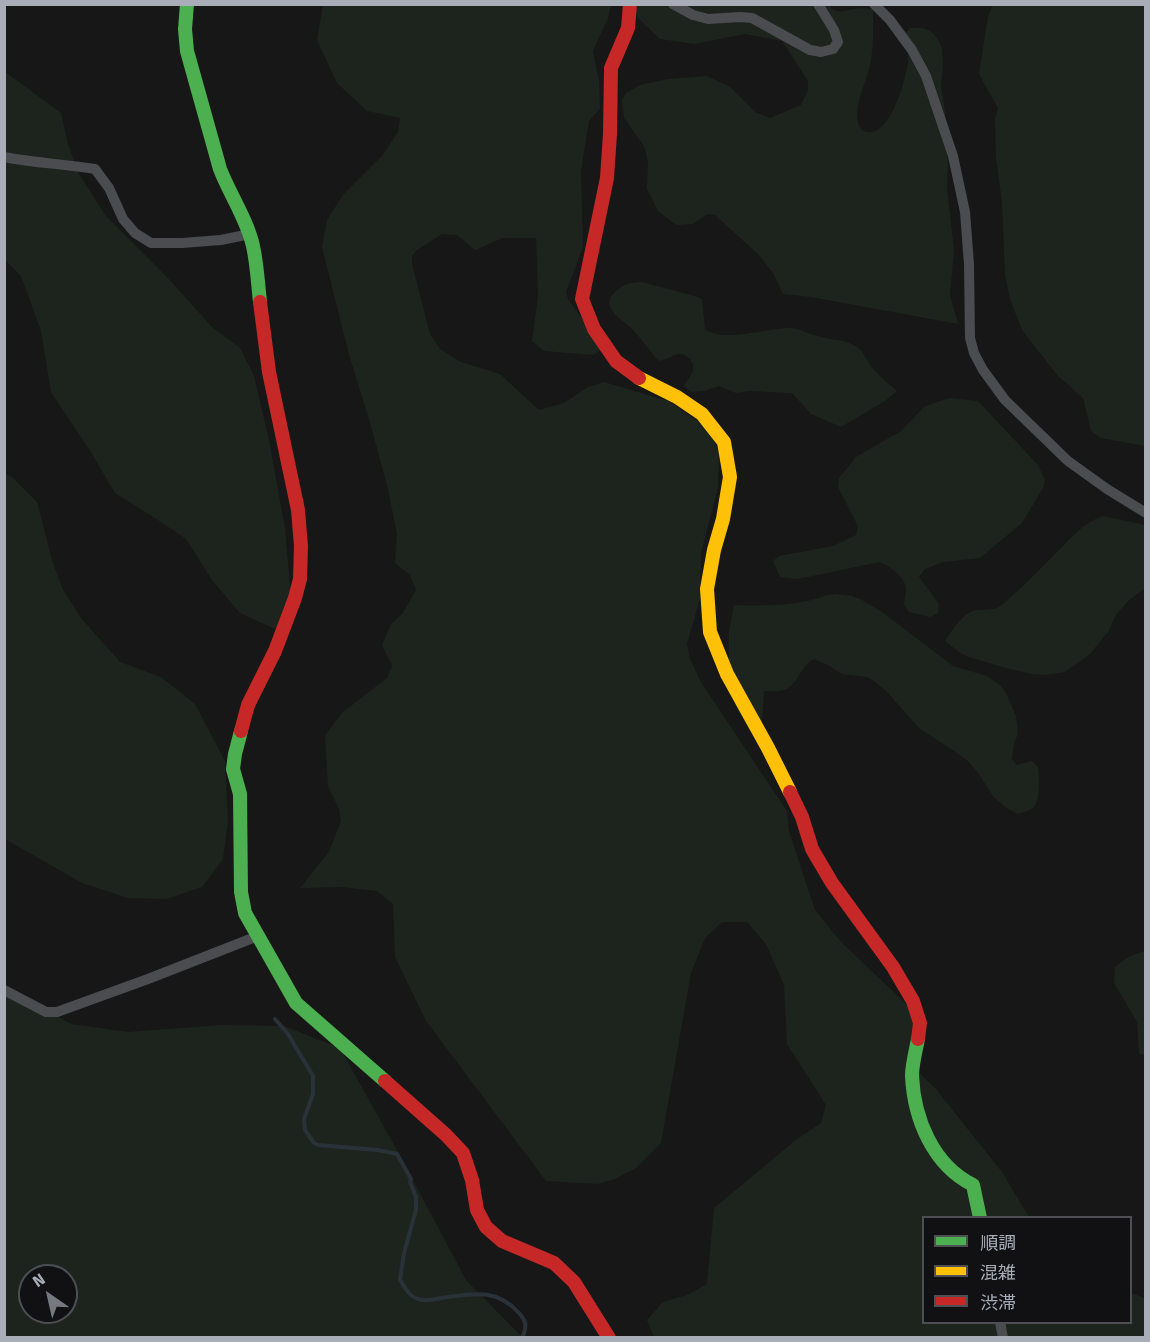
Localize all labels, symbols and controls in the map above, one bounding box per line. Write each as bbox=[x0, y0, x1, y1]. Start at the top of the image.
legend bbox=[922, 1216, 1132, 1324]
text: 順調 bbox=[980, 1232, 1016, 1254]
text: 混雑 bbox=[980, 1262, 1016, 1284]
north arrow bbox=[18, 1264, 78, 1324]
text: N bbox=[29, 1269, 48, 1291]
text: 渋滞 bbox=[980, 1292, 1016, 1314]

